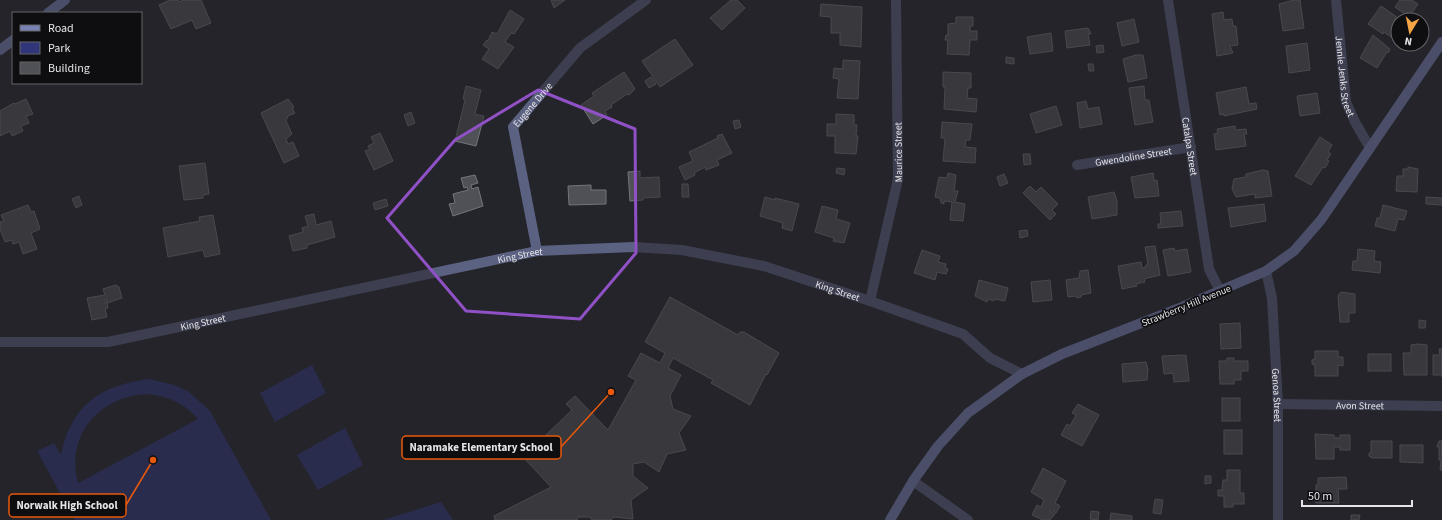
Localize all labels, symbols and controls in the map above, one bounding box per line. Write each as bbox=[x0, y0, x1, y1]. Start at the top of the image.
legend bbox=[12, 12, 142, 84]
north arrow bbox=[1390, 12, 1430, 52]
text: Road bbox=[48, 20, 74, 37]
text: N bbox=[1403, 33, 1413, 49]
street label: Jennie Jenks Street bbox=[1332, 35, 1358, 120]
text: Park bbox=[48, 40, 70, 57]
text: Building bbox=[48, 60, 90, 77]
street label: Eugene Drive bbox=[510, 80, 556, 130]
street label: Catalpa Street bbox=[1178, 116, 1201, 177]
street label: Maurice Street bbox=[891, 121, 906, 182]
street label: Gwendoline Street bbox=[1094, 144, 1173, 170]
street label: King Street bbox=[496, 245, 543, 267]
street label: King Street bbox=[814, 277, 862, 305]
street label: Strawberry Hill Avenue bbox=[1140, 282, 1233, 330]
street label: King Street bbox=[179, 311, 228, 334]
street label: Genoa Street bbox=[1268, 368, 1284, 423]
street label: Avon Street bbox=[1336, 399, 1385, 413]
callout: Naramake Elementary School bbox=[402, 436, 561, 459]
text: Naramake Elementary School bbox=[409, 440, 553, 455]
scale bar bbox=[1302, 482, 1412, 508]
text: 50 m bbox=[1308, 488, 1332, 505]
callout: Norwalk High School bbox=[9, 494, 126, 517]
text: Norwalk High School bbox=[16, 498, 118, 513]

